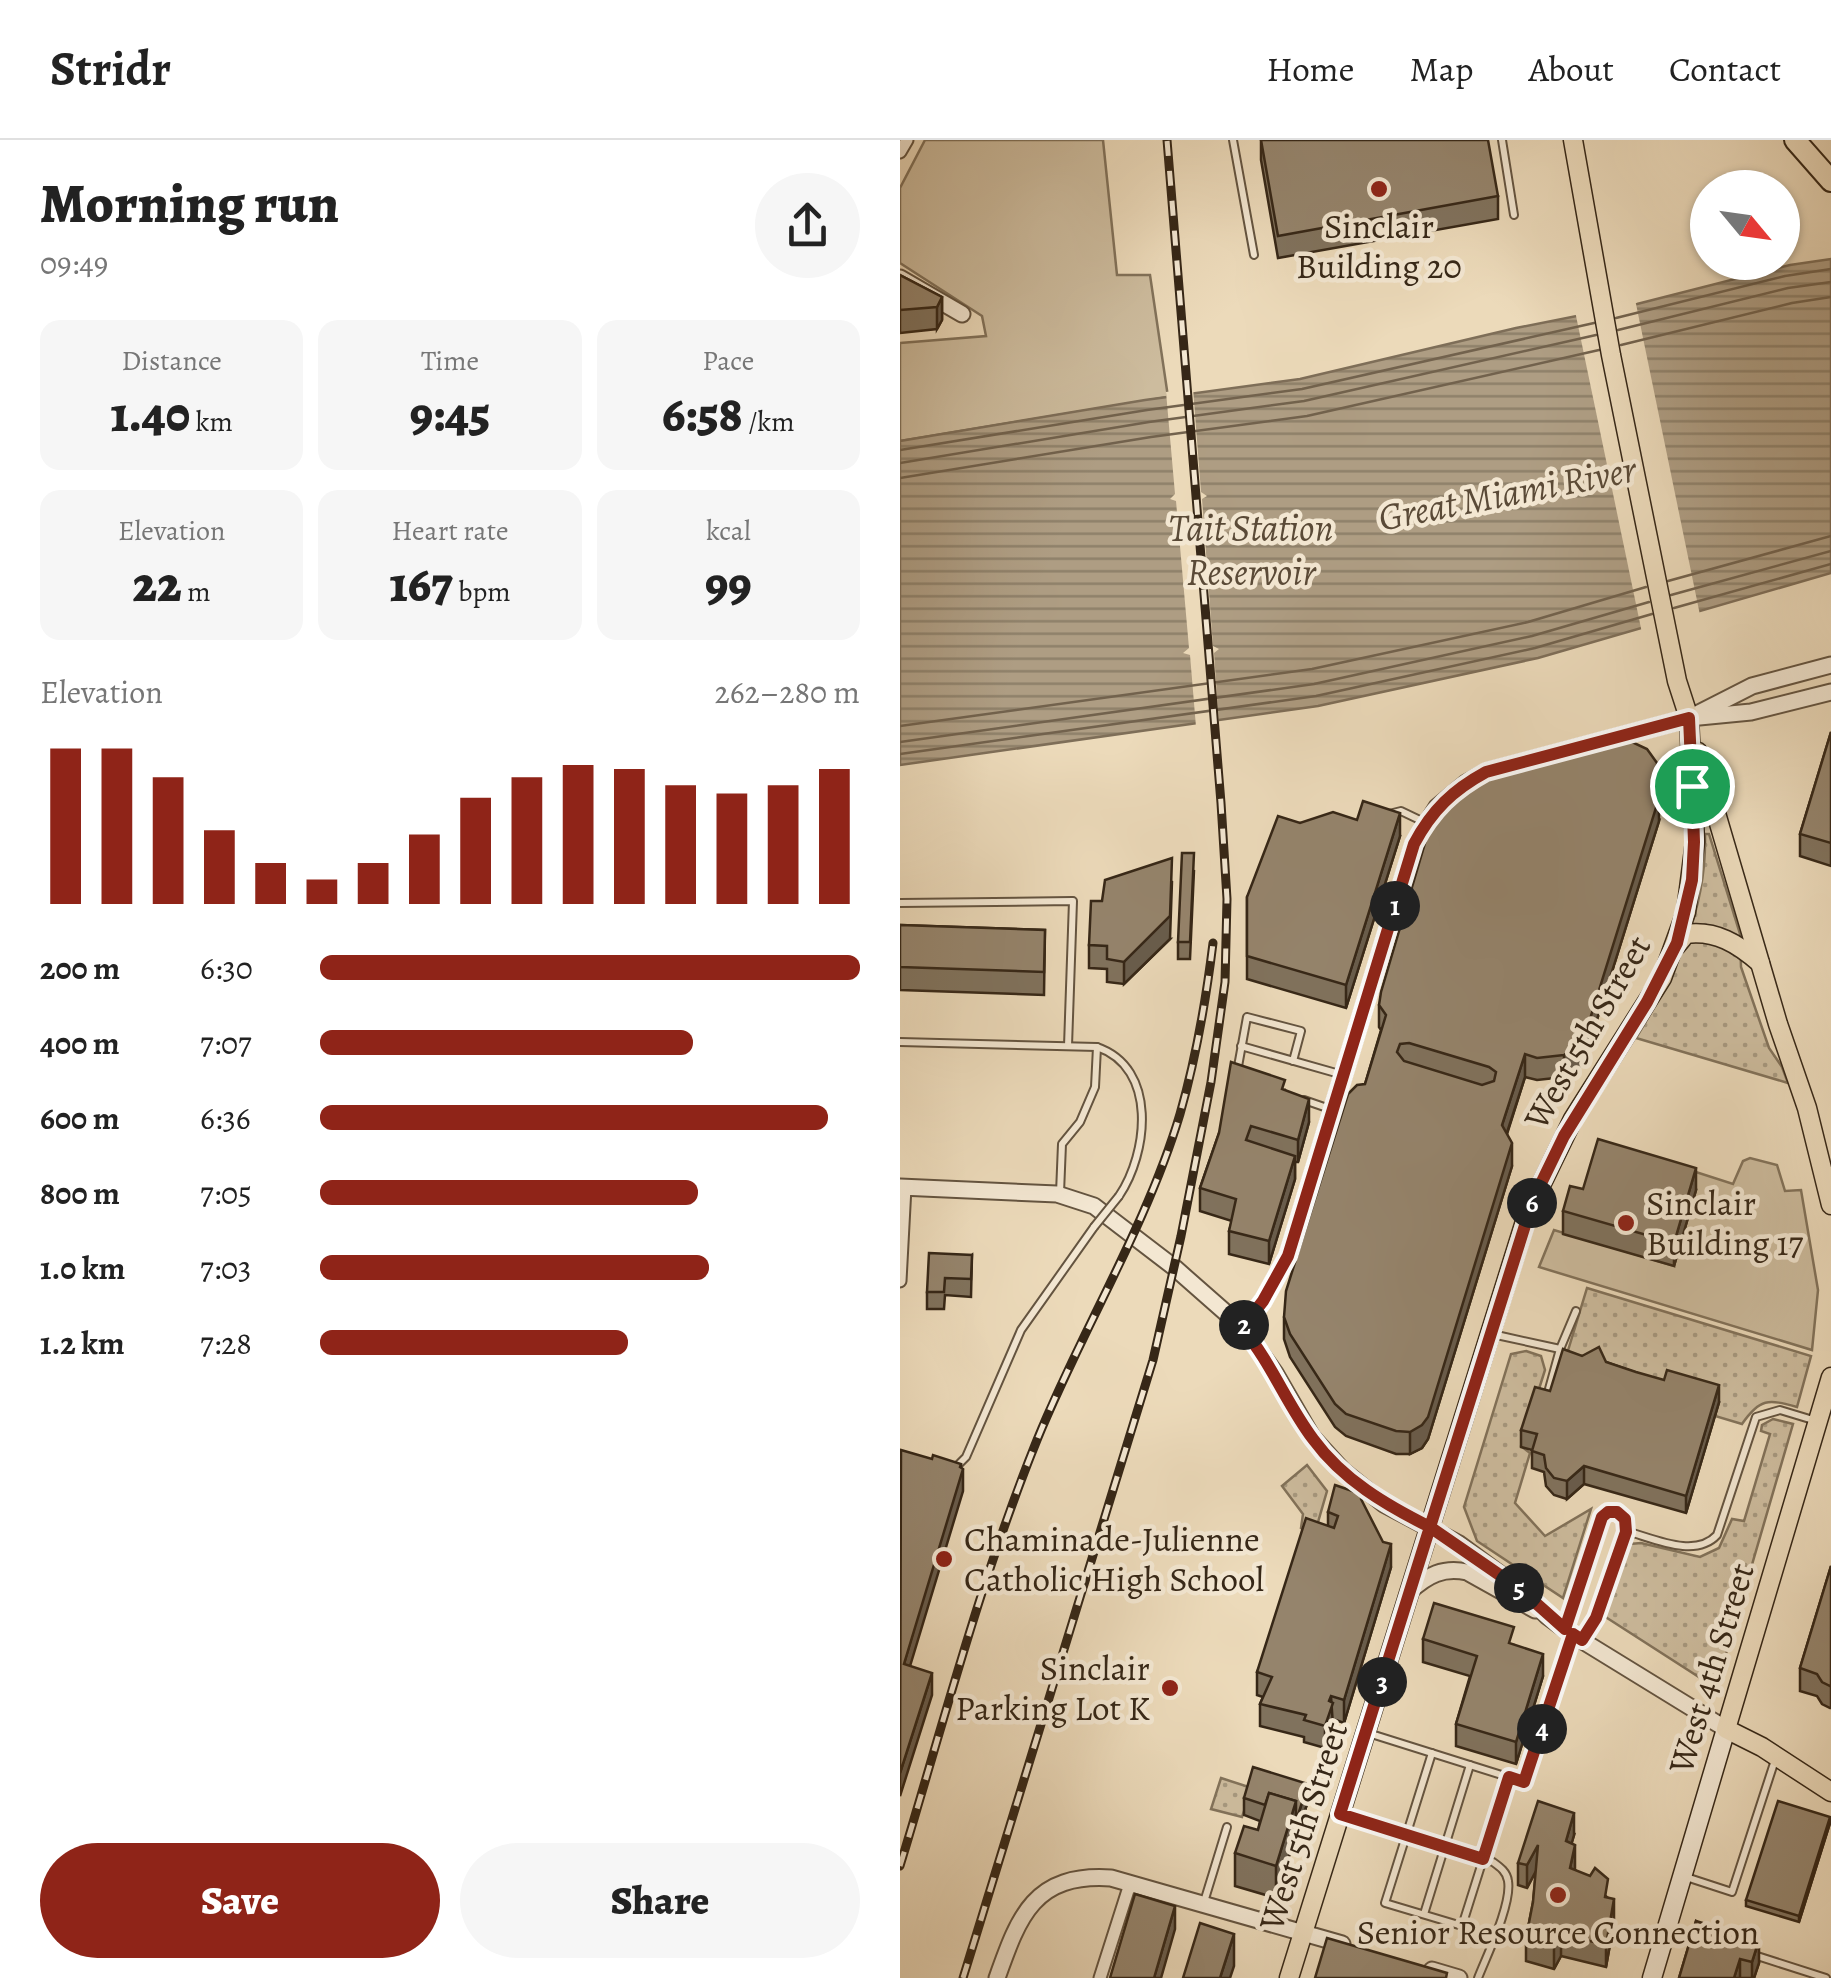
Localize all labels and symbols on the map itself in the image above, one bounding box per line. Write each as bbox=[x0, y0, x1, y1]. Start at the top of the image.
north arrow bbox=[1690, 170, 1800, 280]
marker: Sinclair Building 20 bbox=[1368, 178, 1390, 200]
place label: Sinclair Building 20 bbox=[1296, 202, 1462, 290]
water label: Great Miami River bbox=[1374, 442, 1642, 543]
water label: Tait Station Reservoir bbox=[1169, 502, 1333, 598]
pin bbox=[1650, 744, 1735, 829]
pin: 1 bbox=[1370, 881, 1420, 931]
street label: West 5th Street bbox=[1512, 926, 1662, 1139]
pin: 6 bbox=[1507, 1178, 1557, 1228]
place label: Sinclair Building 17 bbox=[1646, 1179, 1804, 1267]
marker: Sinclair Building 17 bbox=[1615, 1212, 1637, 1234]
pin: 2 bbox=[1219, 1300, 1269, 1350]
place label: Chaminade-Julienne Catholic High School bbox=[964, 1515, 1264, 1603]
marker: Chaminade-Julienne Catholic High School bbox=[933, 1548, 955, 1570]
street label: West 4th Street bbox=[1656, 1557, 1766, 1780]
pin: 5 bbox=[1494, 1563, 1544, 1613]
place label: Sinclair Parking Lot K bbox=[955, 1644, 1150, 1732]
pin: 3 bbox=[1357, 1657, 1407, 1707]
marker: Sinclair Parking Lot K bbox=[1159, 1677, 1181, 1699]
pin: 4 bbox=[1517, 1704, 1567, 1754]
street label: West 5th Street bbox=[1246, 1716, 1359, 1937]
marker: Senior Resource Connection bbox=[1547, 1884, 1569, 1906]
place label: Senior Resource Connection bbox=[1357, 1908, 1759, 1956]

